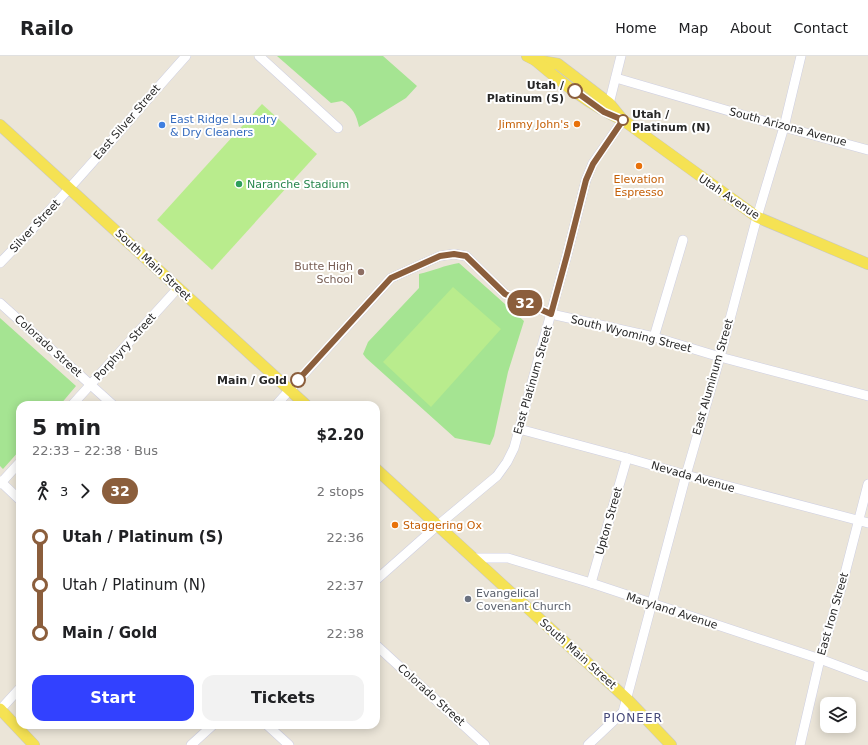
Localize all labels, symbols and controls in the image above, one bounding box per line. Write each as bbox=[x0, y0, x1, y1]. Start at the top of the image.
text: Railo bbox=[20, 17, 74, 39]
text: Home bbox=[615, 20, 657, 36]
text: Map bbox=[679, 20, 708, 36]
text: About bbox=[730, 20, 772, 36]
text: Contact bbox=[794, 20, 848, 36]
place label: Utah / Platinum (S) bbox=[487, 79, 565, 105]
street label: East Silver Street bbox=[91, 81, 164, 162]
marker: Utah / Platinum (S) bbox=[567, 83, 583, 99]
street label: South Arizona Avenue bbox=[728, 105, 848, 149]
place label: Utah / Platinum (N) bbox=[632, 108, 711, 134]
place label: East Ridge Laundry & Dry Cleaners bbox=[170, 113, 277, 139]
marker: Utah / Platinum (N) bbox=[617, 114, 629, 126]
place label: Jimmy John's bbox=[498, 118, 569, 131]
marker: Jimmy John's bbox=[572, 119, 582, 129]
marker: East Ridge Laundry & Dry Cleaners bbox=[157, 120, 167, 130]
marker: Elevation Espresso bbox=[634, 161, 644, 171]
street label: Utah Avenue bbox=[696, 172, 762, 222]
place label: Elevation Espresso bbox=[613, 173, 665, 199]
place label: Naranche Stadium bbox=[247, 178, 349, 191]
marker: Naranche Stadium bbox=[234, 179, 244, 189]
street label: Silver Street bbox=[7, 196, 63, 255]
street label: South Main Street bbox=[112, 227, 194, 304]
place label: Butte High School bbox=[294, 260, 353, 286]
marker: Butte High School bbox=[356, 267, 366, 277]
line badge: 32 bbox=[507, 290, 543, 316]
text: 32 bbox=[515, 295, 535, 311]
street label: Porphyry Street bbox=[91, 310, 159, 383]
street label: Colorado Street bbox=[12, 312, 85, 380]
street label: South Wyoming Street bbox=[569, 313, 693, 355]
street label: East Aluminum Street bbox=[690, 317, 736, 437]
street label: East Platinum Street bbox=[511, 323, 555, 436]
marker: Main / Gold bbox=[290, 372, 306, 388]
place label: Main / Gold bbox=[217, 374, 287, 387]
text: 5 min bbox=[32, 415, 101, 440]
text: $2.20 bbox=[317, 426, 364, 444]
text: 22:33 – 22:38 · Bus bbox=[32, 443, 158, 458]
street label: Nevada Avenue bbox=[650, 459, 737, 495]
icon: walk bbox=[32, 480, 54, 502]
icon: forward bbox=[74, 480, 96, 502]
text: 32 bbox=[110, 483, 130, 499]
text: 3 bbox=[60, 484, 68, 499]
text: 2 stops bbox=[317, 484, 364, 499]
street label: Upton Street bbox=[593, 485, 625, 556]
place label: Staggering Ox bbox=[403, 519, 482, 532]
marker: Staggering Ox bbox=[390, 520, 400, 530]
text: Utah / Platinum (S) bbox=[62, 528, 223, 546]
text: 22:36 bbox=[327, 530, 364, 545]
street label: East Iron Street bbox=[815, 571, 851, 657]
text: Utah / Platinum (N) bbox=[62, 576, 206, 594]
text: 22:37 bbox=[327, 578, 364, 593]
place label: Evangelical Covenant Church bbox=[476, 587, 571, 613]
street label: Maryland Avenue bbox=[625, 590, 720, 632]
marker: Evangelical Covenant Church bbox=[463, 594, 473, 604]
street label: South Main Street bbox=[537, 616, 620, 692]
text: Main / Gold bbox=[62, 624, 157, 642]
text: 22:38 bbox=[327, 626, 364, 641]
street label: Colorado Street bbox=[395, 661, 468, 729]
button: Start bbox=[32, 675, 194, 721]
button: Tickets bbox=[202, 675, 364, 721]
map controls bbox=[820, 697, 856, 733]
button: layers bbox=[820, 697, 856, 733]
district label: PIONEER bbox=[603, 711, 663, 725]

